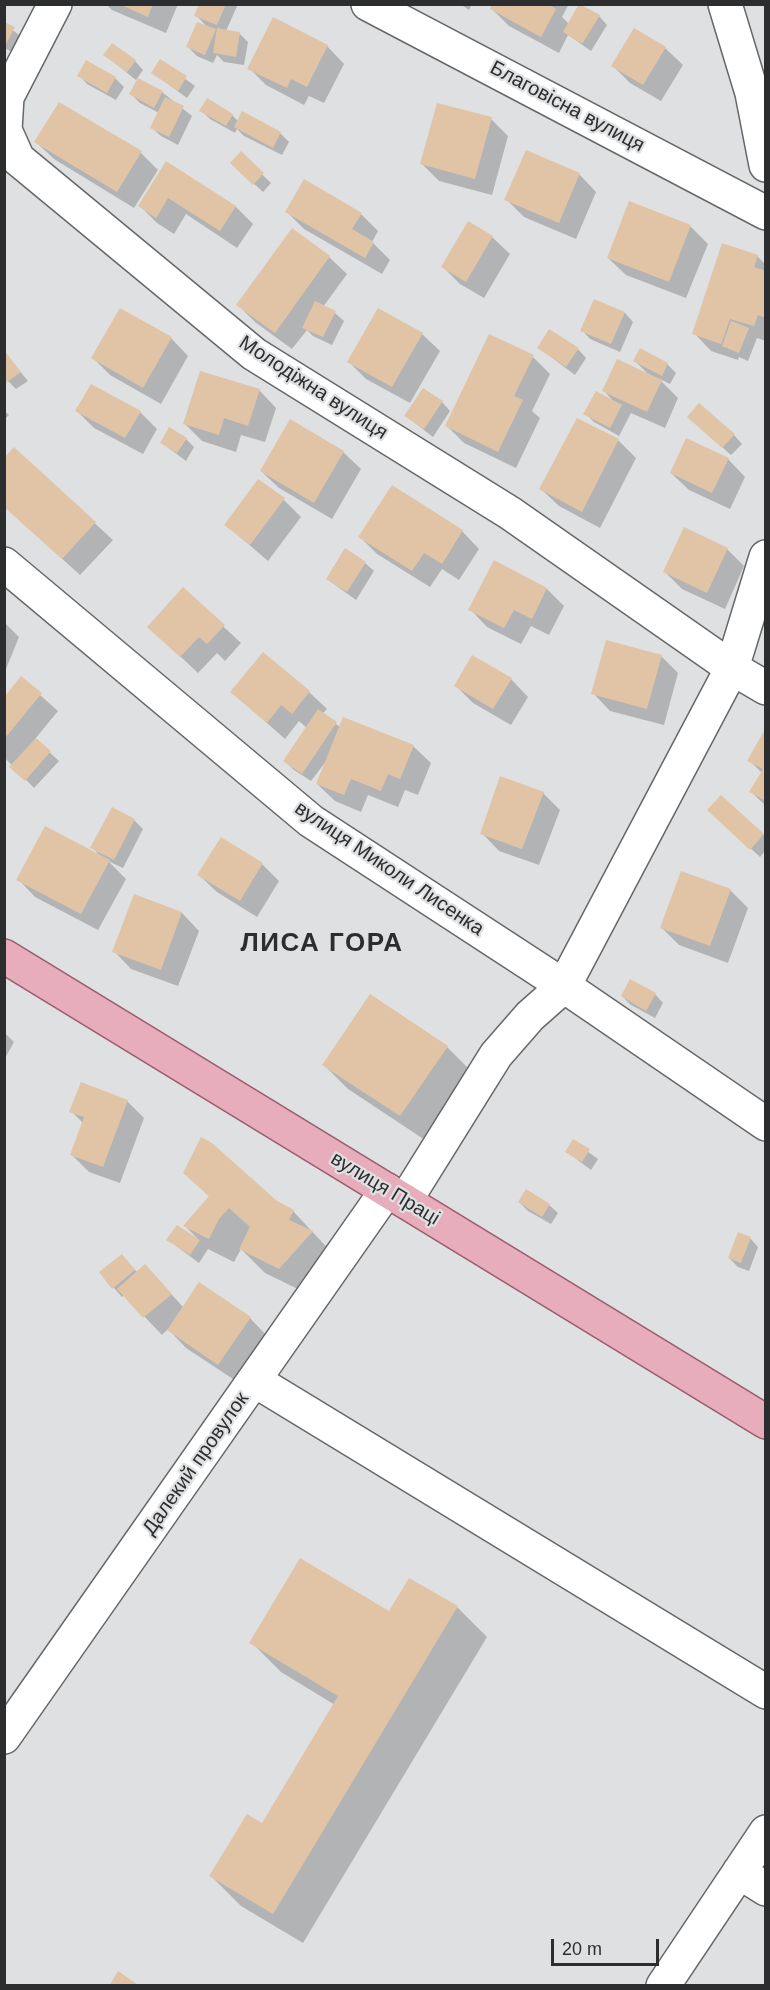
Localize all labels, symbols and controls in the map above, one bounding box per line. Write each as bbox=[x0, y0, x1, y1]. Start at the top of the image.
street label: Благовісна вулиця bbox=[486, 56, 648, 158]
street label: Молодіжна вулиця bbox=[234, 331, 392, 445]
street label: вулиця Миколи Лисенка bbox=[290, 797, 488, 941]
district label: ЛИСА ГОРА bbox=[240, 928, 404, 960]
street label: вулиця Праці bbox=[326, 1147, 444, 1231]
street label: Далекий провулок bbox=[138, 1388, 254, 1540]
scale bar bbox=[554, 1927, 662, 1965]
text: 20 m bbox=[562, 1939, 602, 1959]

